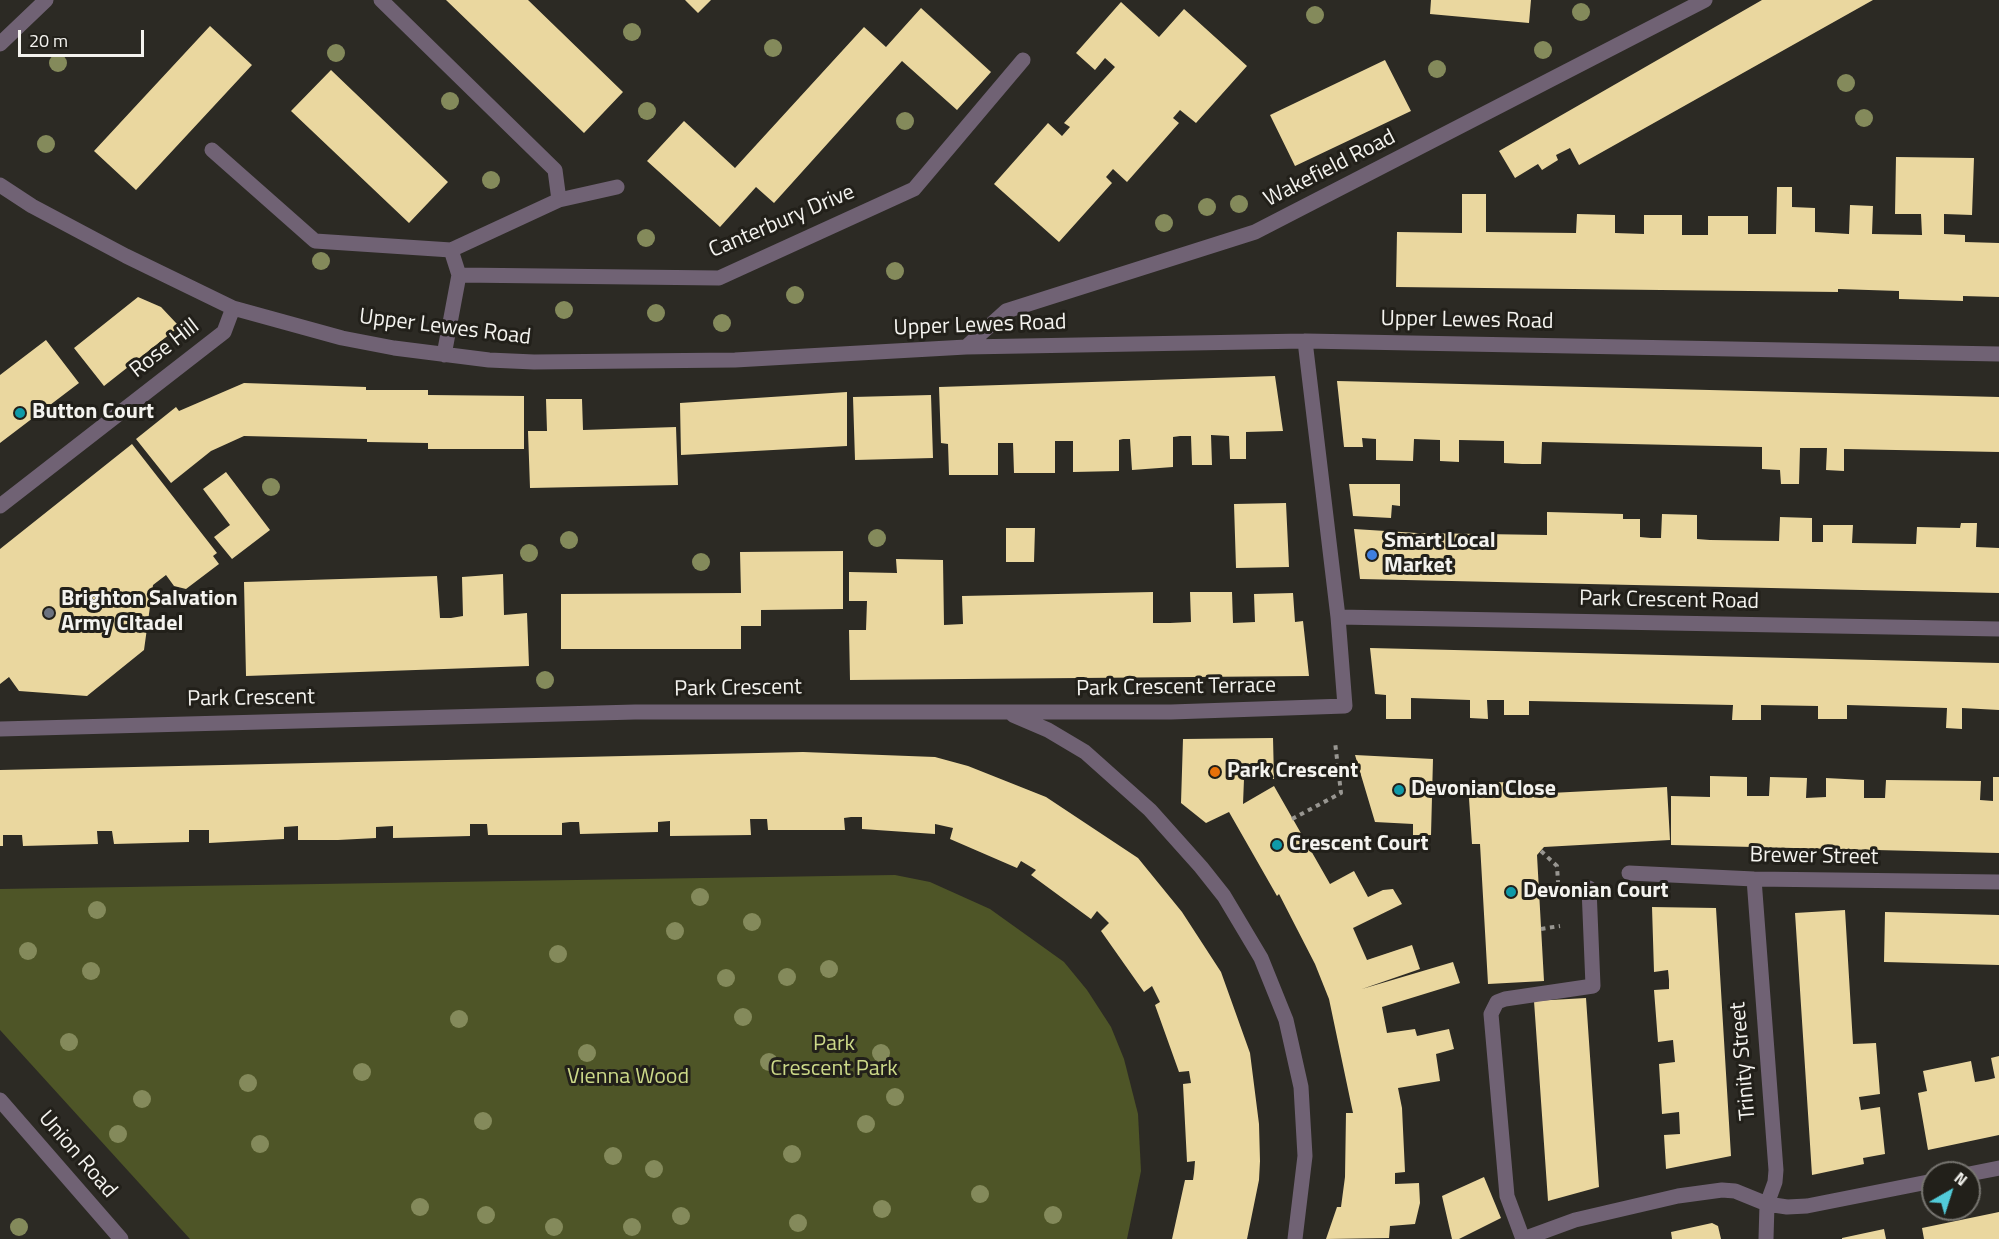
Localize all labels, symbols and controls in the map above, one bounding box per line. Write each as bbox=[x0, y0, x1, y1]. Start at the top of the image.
scale bar bbox=[21, 18, 147, 56]
text: 20 m bbox=[29, 27, 68, 54]
street label: Wakefield Road bbox=[1260, 125, 1400, 213]
street label: Canterbury Drive bbox=[705, 179, 859, 265]
street label: Upper Lewes Road bbox=[358, 304, 532, 352]
street label: Upper Lewes Road bbox=[1380, 306, 1554, 336]
street label: Upper Lewes Road bbox=[893, 310, 1067, 342]
street label: Rose Hill bbox=[125, 314, 205, 384]
place label: Button Court bbox=[32, 400, 154, 426]
marker: Button Court bbox=[13, 406, 27, 420]
place label: Smart Local Market bbox=[1384, 529, 1496, 580]
marker: Smart Local Market bbox=[1365, 548, 1379, 562]
street label: Park Crescent Road bbox=[1579, 586, 1759, 616]
place label: Brighton Salvation Army CItadel bbox=[61, 587, 238, 638]
marker: Brighton Salvation Army CItadel bbox=[42, 606, 56, 620]
street label: Park Crescent Terrace bbox=[1076, 673, 1276, 703]
street label: Park Crescent bbox=[674, 675, 802, 703]
street label: Park Crescent bbox=[187, 685, 315, 713]
place label: Park Crescent bbox=[1227, 759, 1358, 785]
marker: Park Crescent bbox=[1208, 765, 1222, 779]
place label: Devonian Close bbox=[1411, 777, 1556, 803]
marker: Devonian Close bbox=[1392, 783, 1406, 797]
place label: Crescent Court bbox=[1289, 832, 1429, 858]
marker: Crescent Court bbox=[1270, 838, 1284, 852]
street label: Brewer Street bbox=[1749, 843, 1879, 871]
place label: Devonian Court bbox=[1523, 879, 1669, 905]
marker: Devonian Court bbox=[1504, 885, 1518, 899]
street label: Trinity Street bbox=[1726, 1001, 1762, 1121]
park label: Park Crescent Park bbox=[770, 1032, 898, 1084]
park label: Vienna Wood bbox=[567, 1065, 689, 1091]
street label: Union Road bbox=[32, 1106, 122, 1204]
north arrow bbox=[1921, 1161, 1981, 1221]
text: N bbox=[1949, 1166, 1973, 1191]

